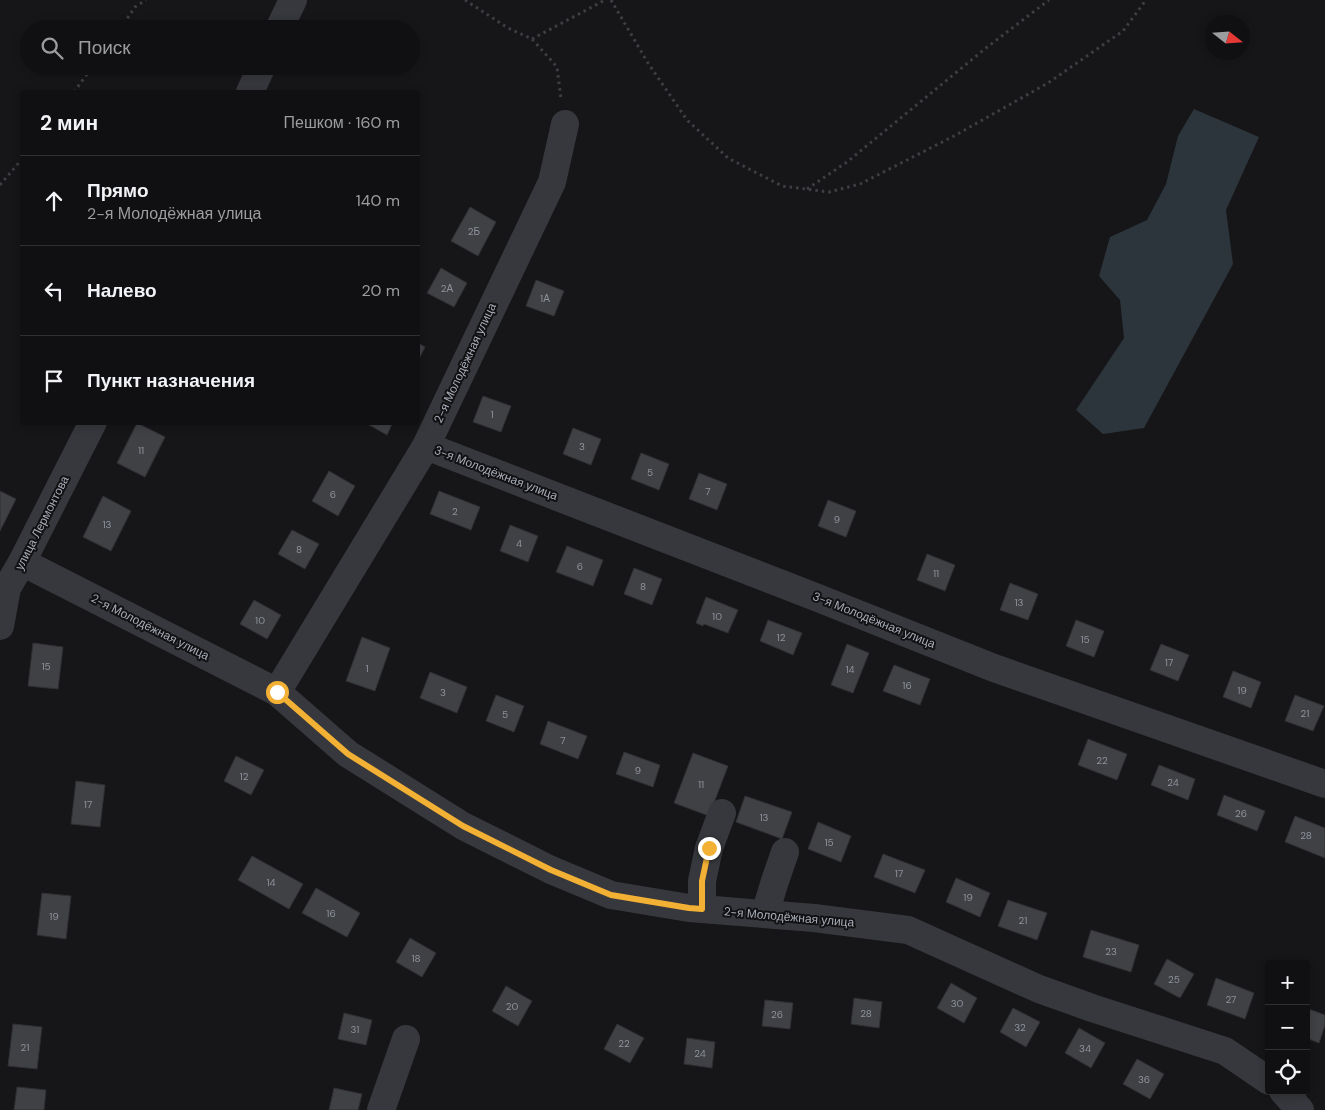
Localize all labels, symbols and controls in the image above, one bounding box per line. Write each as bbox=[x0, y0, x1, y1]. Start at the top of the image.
north arrow bbox=[1205, 15, 1250, 60]
search box bbox=[20, 20, 420, 75]
icon: search bbox=[38, 34, 66, 62]
text: Поиск bbox=[78, 35, 131, 60]
text: 2 мин bbox=[40, 109, 98, 137]
text: Пешком · 160 m bbox=[284, 112, 400, 133]
text: Прямо bbox=[87, 178, 149, 203]
icon: ahead bbox=[40, 187, 68, 215]
text: 140 m bbox=[356, 190, 400, 211]
text: 2-я Молодёжная улица bbox=[87, 203, 262, 224]
house number: 2Б bbox=[468, 225, 481, 238]
icon: left bbox=[40, 277, 68, 305]
text: Налево bbox=[87, 278, 157, 303]
text: 20 m bbox=[361, 280, 400, 301]
house number: 2А bbox=[441, 282, 454, 295]
house number: 1А bbox=[540, 292, 550, 305]
street label: 2-я Молодёжная улица bbox=[430, 300, 500, 426]
icon: arrive bbox=[40, 367, 68, 395]
text: Пункт назначения bbox=[87, 368, 255, 393]
house number: 1 bbox=[490, 408, 494, 421]
house number: 3 bbox=[579, 440, 585, 453]
street label: 3-я Молодёжная улица bbox=[432, 442, 560, 504]
house number: 11 bbox=[138, 444, 144, 457]
house number: 5 bbox=[647, 466, 653, 479]
street label: улица Лермонтова bbox=[11, 473, 73, 573]
house number: 7 bbox=[705, 485, 711, 498]
house number: 6 bbox=[330, 488, 336, 501]
house number: 2 bbox=[452, 505, 458, 518]
house number: 9 bbox=[834, 513, 840, 526]
house number: 13 bbox=[102, 518, 112, 531]
house number: 4 bbox=[516, 537, 522, 550]
house number: 8 bbox=[296, 543, 302, 556]
house number: 6 bbox=[577, 560, 583, 573]
house number: 11 bbox=[933, 567, 939, 580]
house number: 8 bbox=[640, 580, 646, 593]
street label: 3-я Молодёжная улица bbox=[810, 588, 938, 652]
street label: 2-я Молодёжная улица bbox=[88, 590, 212, 664]
house number: 13 bbox=[1014, 596, 1024, 609]
house number: 10 bbox=[712, 610, 722, 623]
house number: 10 bbox=[255, 614, 265, 627]
house number: 12 bbox=[777, 631, 786, 644]
house number: 15 bbox=[1080, 633, 1090, 646]
house number: 17 bbox=[1165, 656, 1173, 669]
house number: 15 bbox=[41, 660, 51, 673]
house number: 1 bbox=[365, 662, 369, 675]
house number: 14 bbox=[845, 663, 855, 676]
house number: 16 bbox=[902, 679, 912, 692]
route start bbox=[266, 681, 289, 704]
house number: 19 bbox=[1237, 684, 1247, 697]
house number: 3 bbox=[440, 686, 446, 699]
house number: 21 bbox=[1301, 707, 1309, 720]
house number: 5 bbox=[502, 708, 508, 721]
house number: 7 bbox=[560, 734, 566, 747]
house number: 22 bbox=[1096, 754, 1108, 767]
house number: 9 bbox=[635, 764, 641, 777]
house number: 12 bbox=[240, 770, 249, 783]
house number: 24 bbox=[1167, 776, 1179, 789]
house number: 11 bbox=[698, 778, 704, 791]
house number: 17 bbox=[84, 798, 92, 811]
house number: 26 bbox=[1235, 807, 1247, 820]
house number: 13 bbox=[759, 811, 769, 824]
house number: 28 bbox=[1300, 829, 1312, 842]
house number: 15 bbox=[824, 836, 834, 849]
route end bbox=[698, 837, 721, 860]
house number: 17 bbox=[895, 867, 903, 880]
house number: 14 bbox=[266, 876, 276, 889]
house number: 19 bbox=[963, 891, 973, 904]
street label: 2-я Молодёжная улица bbox=[723, 903, 855, 931]
house number: 16 bbox=[326, 907, 336, 920]
house number: 19 bbox=[49, 910, 59, 923]
house number: 21 bbox=[1019, 914, 1027, 927]
house number: 23 bbox=[1105, 945, 1117, 958]
house number: 18 bbox=[411, 952, 421, 965]
map controls bbox=[1265, 960, 1310, 1095]
button: + bbox=[1265, 960, 1310, 1005]
house number: 25 bbox=[1168, 973, 1180, 986]
house number: 27 bbox=[1226, 993, 1236, 1006]
house number: 30 bbox=[951, 997, 964, 1010]
house number: 20 bbox=[506, 1000, 518, 1013]
button: − bbox=[1265, 1005, 1310, 1050]
house number: 28 bbox=[860, 1007, 872, 1020]
house number: 26 bbox=[771, 1008, 783, 1021]
house number: 32 bbox=[1014, 1021, 1026, 1034]
house number: 31 bbox=[351, 1023, 359, 1036]
house number: 22 bbox=[618, 1037, 630, 1050]
house number: 21 bbox=[21, 1041, 29, 1054]
house number: 34 bbox=[1079, 1042, 1091, 1055]
house number: 24 bbox=[694, 1047, 706, 1060]
button: locate bbox=[1265, 1050, 1310, 1095]
house number: 36 bbox=[1138, 1073, 1150, 1086]

